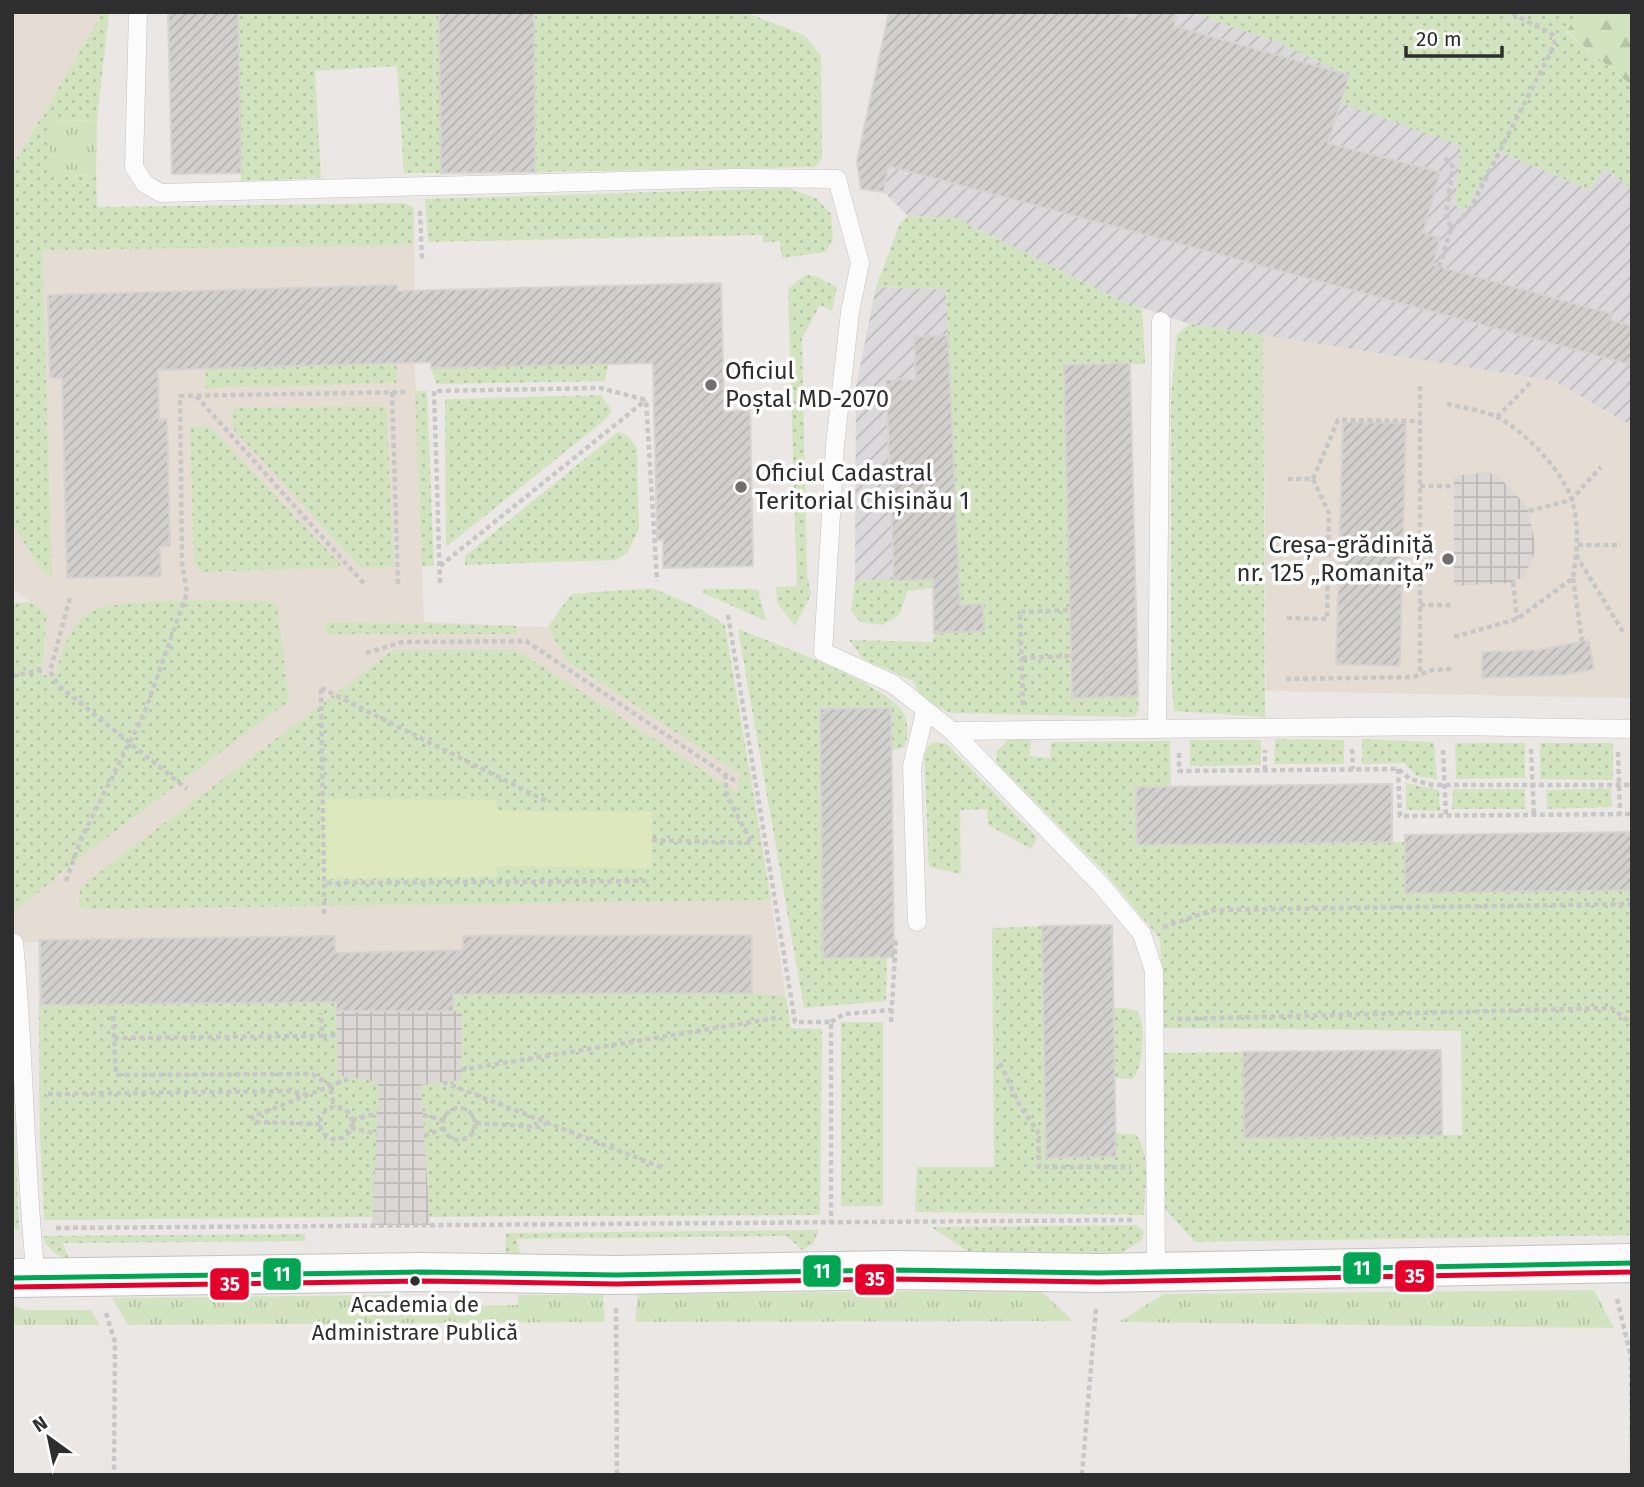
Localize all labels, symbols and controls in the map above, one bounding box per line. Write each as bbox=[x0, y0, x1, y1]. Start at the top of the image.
scale bar bbox=[1406, 14, 1502, 58]
text: 20 m bbox=[1416, 26, 1462, 52]
place label: Oficiul Poștal MD-2070 bbox=[725, 357, 889, 414]
marker: Oficiul Poștal MD-2070 bbox=[703, 377, 719, 393]
place label: Oficiul Cadastral Teritorial Chișinău 1 bbox=[755, 459, 970, 516]
marker: Oficiul Cadastral Teritorial Chișinău 1 bbox=[733, 479, 749, 495]
place label: Creșa-grădiniță nr. 125 „Romanița” bbox=[1236, 531, 1434, 588]
marker: Creșa-grădiniță nr. 125 „Romanița” bbox=[1440, 551, 1456, 567]
line badge: 11 bbox=[1342, 1251, 1382, 1285]
line badge: 11 bbox=[802, 1254, 842, 1288]
line badge: 11 bbox=[262, 1257, 302, 1291]
text: 11 bbox=[1353, 1257, 1371, 1280]
line badge: 35 bbox=[1394, 1259, 1435, 1293]
text: 11 bbox=[813, 1260, 831, 1283]
text: 11 bbox=[273, 1263, 291, 1286]
line badge: 35 bbox=[854, 1263, 895, 1296]
text: 35 bbox=[1404, 1265, 1425, 1288]
line badge: 35 bbox=[209, 1267, 250, 1301]
text: 35 bbox=[864, 1268, 885, 1291]
text: 35 bbox=[219, 1273, 240, 1296]
marker: Academia de Administrare Publică bbox=[408, 1274, 422, 1288]
place label: Academia de Administrare Publică bbox=[312, 1291, 518, 1346]
north arrow bbox=[14, 1403, 84, 1473]
text: N bbox=[28, 1411, 52, 1437]

